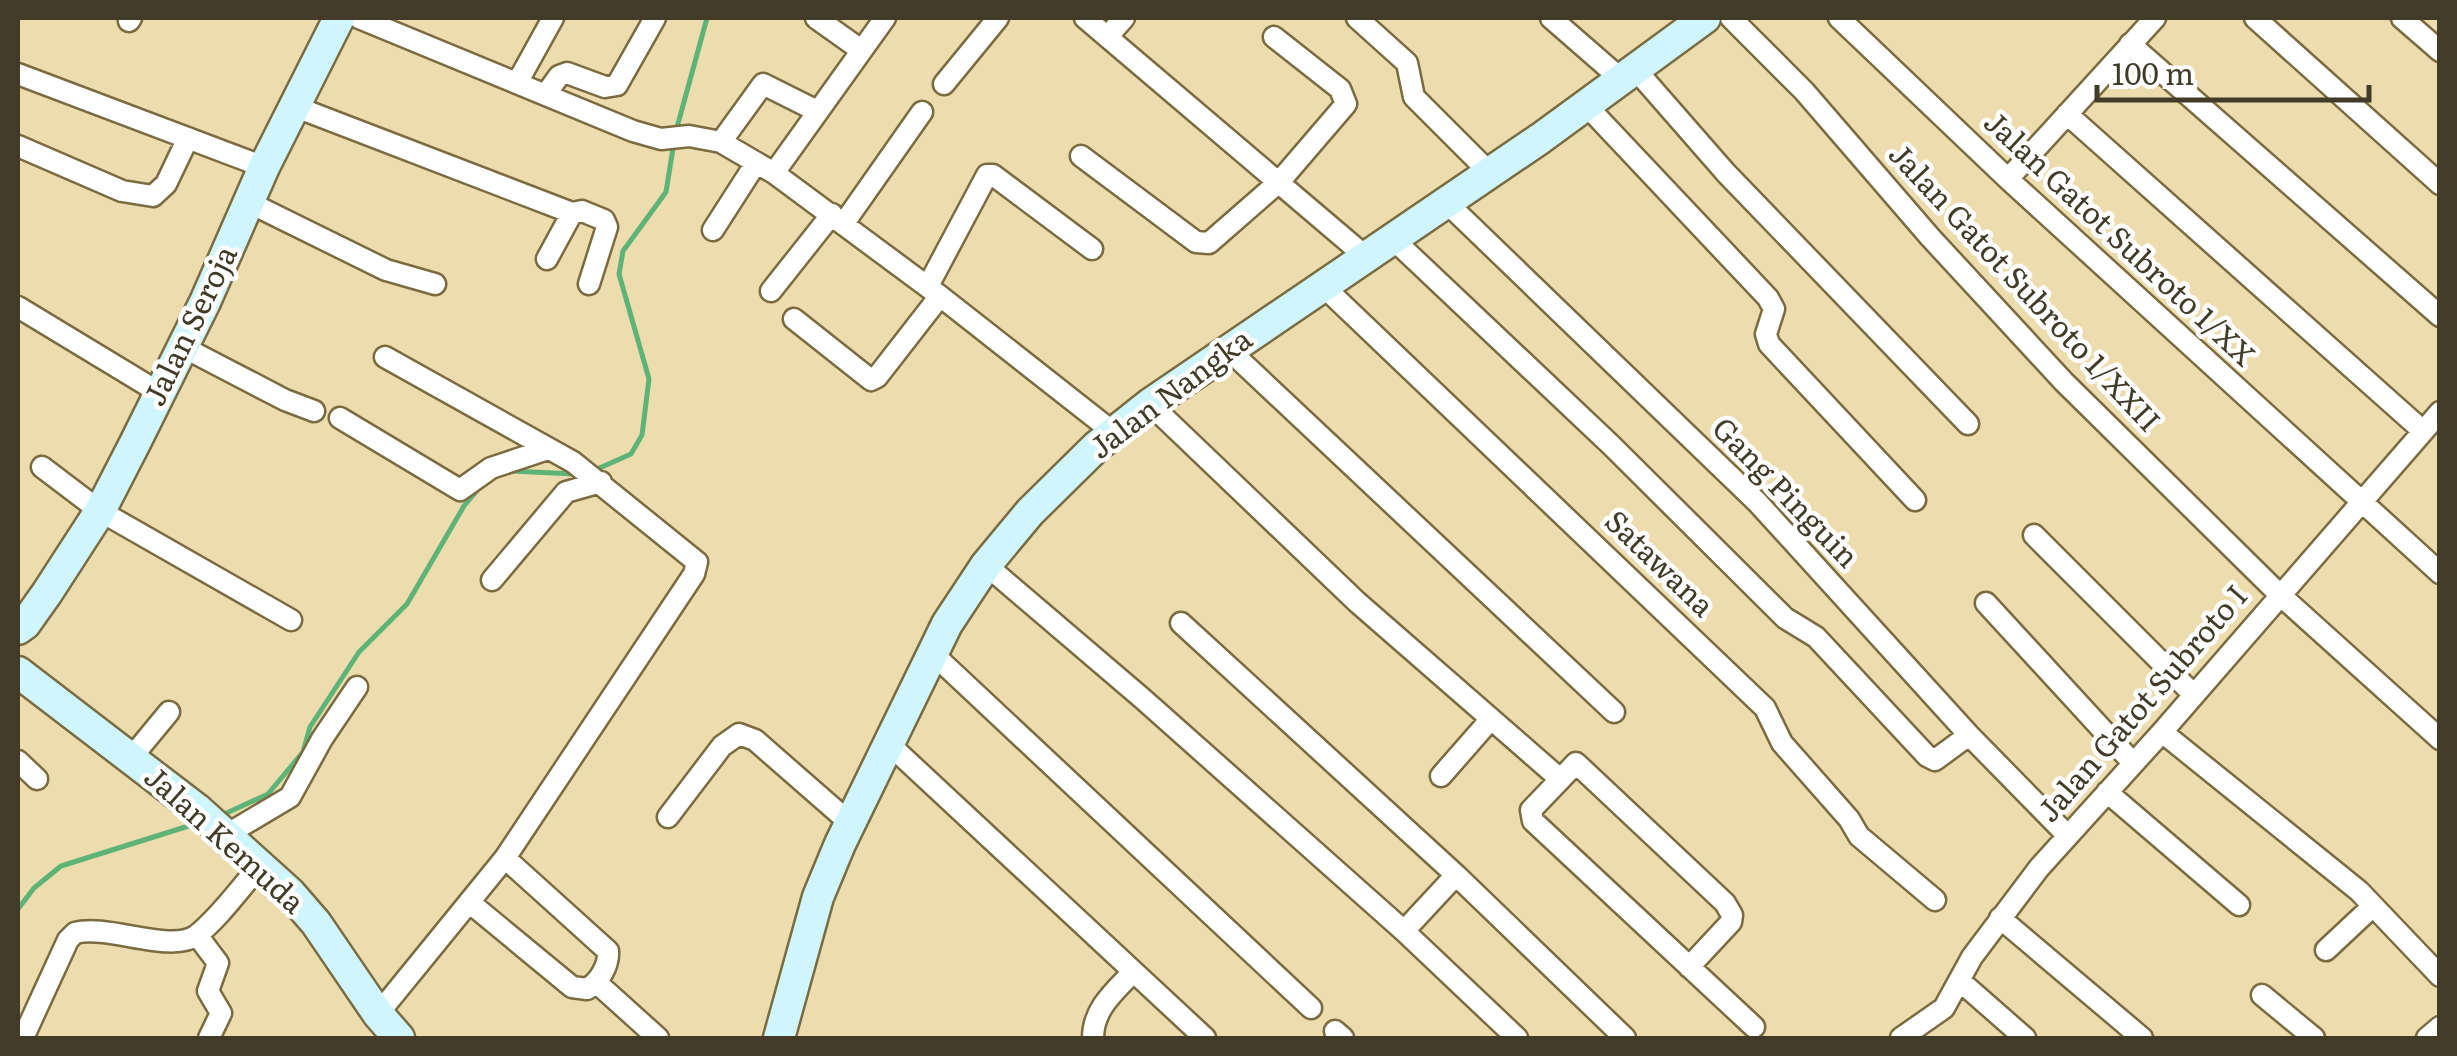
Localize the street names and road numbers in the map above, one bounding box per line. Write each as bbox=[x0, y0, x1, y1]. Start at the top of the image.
street label: Jalan Gatot Subroto 1/XX bbox=[1976, 99, 2266, 374]
street label: Jalan Gatot Subroto 1/XXII bbox=[1880, 132, 2172, 440]
street label: Jalan Seroja bbox=[131, 236, 246, 412]
street label: Jalan Nangka bbox=[1079, 315, 1260, 467]
street label: Gang Pinguin bbox=[1704, 406, 1871, 576]
street label: Satawana bbox=[1596, 498, 1726, 626]
street label: Jalan Gatot Subroto I bbox=[2025, 574, 2256, 830]
street label: Jalan Kemuda bbox=[136, 754, 317, 922]

